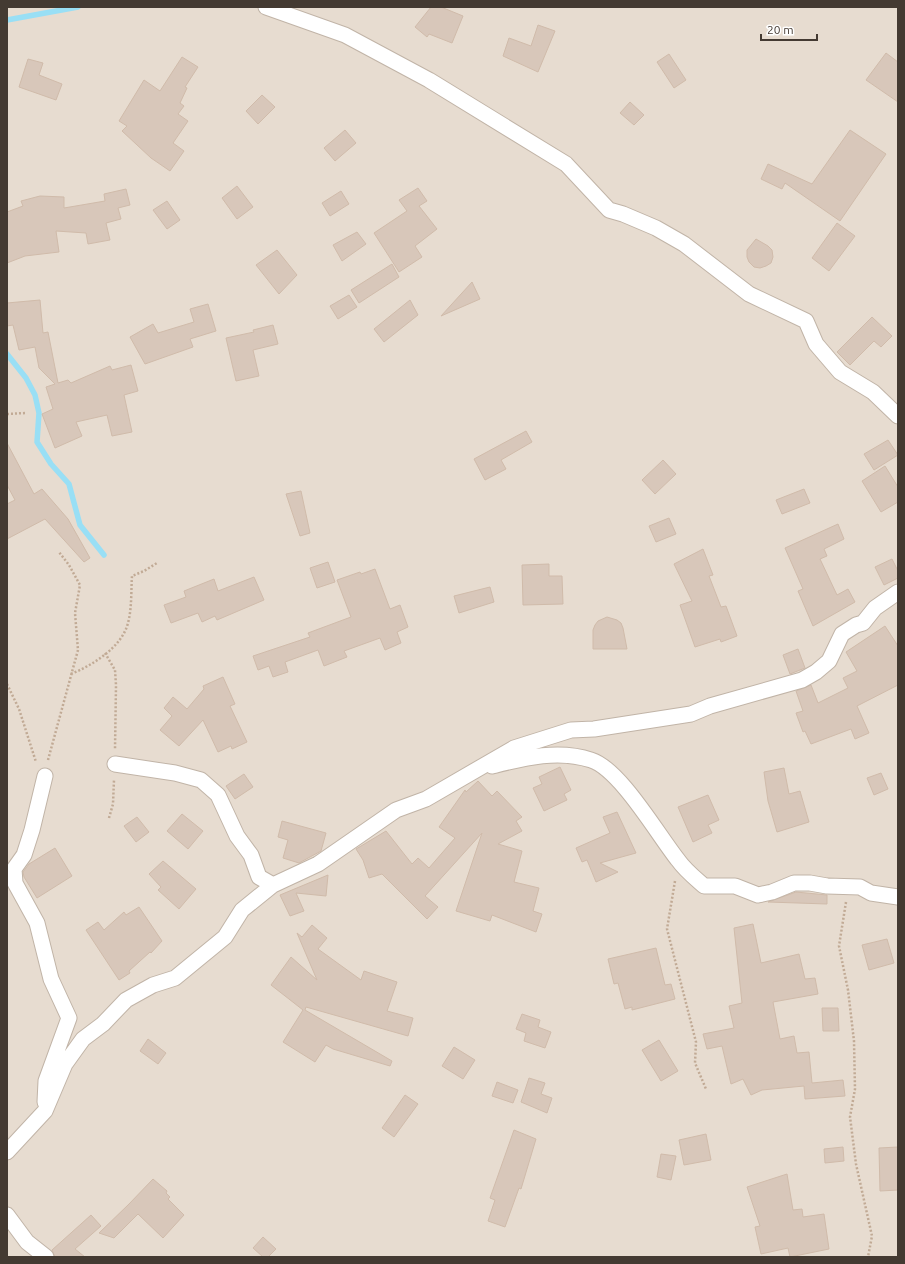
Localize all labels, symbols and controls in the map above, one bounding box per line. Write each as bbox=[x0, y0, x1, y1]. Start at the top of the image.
scale bar bbox=[761, 16, 817, 42]
text: 20 m bbox=[767, 23, 794, 36]

